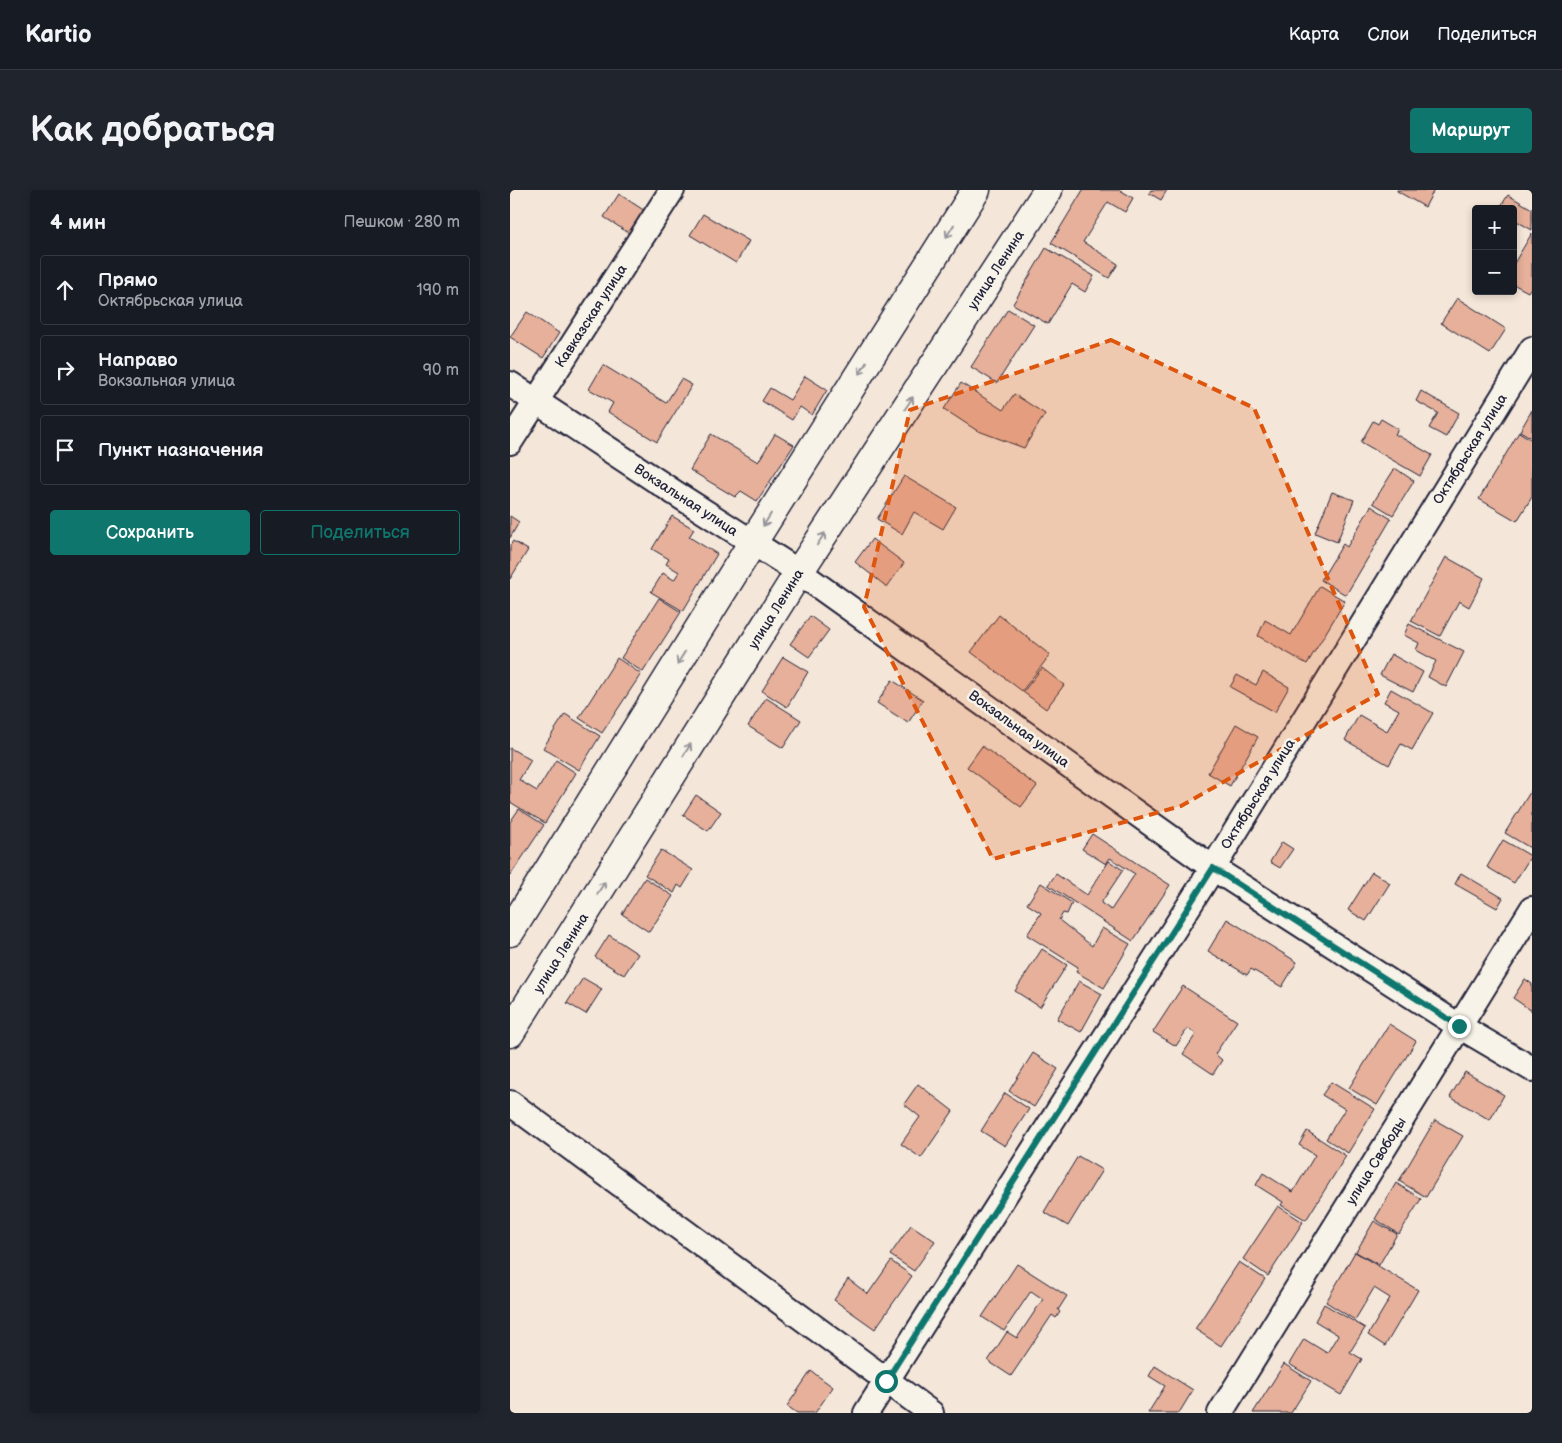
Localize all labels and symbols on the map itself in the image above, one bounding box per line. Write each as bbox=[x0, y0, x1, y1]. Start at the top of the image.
one-way arrow bbox=[945, 224, 955, 238]
street label: улица Ленина bbox=[964, 227, 1028, 313]
street label: Кавказская улица bbox=[551, 261, 631, 371]
one-way arrow bbox=[858, 361, 868, 375]
street label: Октябрьская улица bbox=[1429, 390, 1511, 507]
one-way arrow bbox=[904, 396, 915, 410]
street label: Вокзальная улица bbox=[631, 460, 742, 540]
one-way arrow bbox=[761, 513, 771, 527]
one-way arrow bbox=[815, 532, 826, 546]
street label: улица Ленина bbox=[745, 565, 808, 652]
one-way arrow bbox=[675, 651, 686, 665]
street label: Вокзальная улица bbox=[965, 687, 1073, 772]
street label: Октябрьская улица bbox=[1217, 735, 1299, 852]
one-way arrow bbox=[683, 744, 693, 758]
one-way arrow bbox=[596, 882, 606, 896]
street label: улица Ленина bbox=[530, 909, 593, 996]
route end bbox=[1448, 1015, 1471, 1038]
street label: улица Свободы bbox=[1342, 1114, 1410, 1208]
route start bbox=[875, 1370, 898, 1393]

